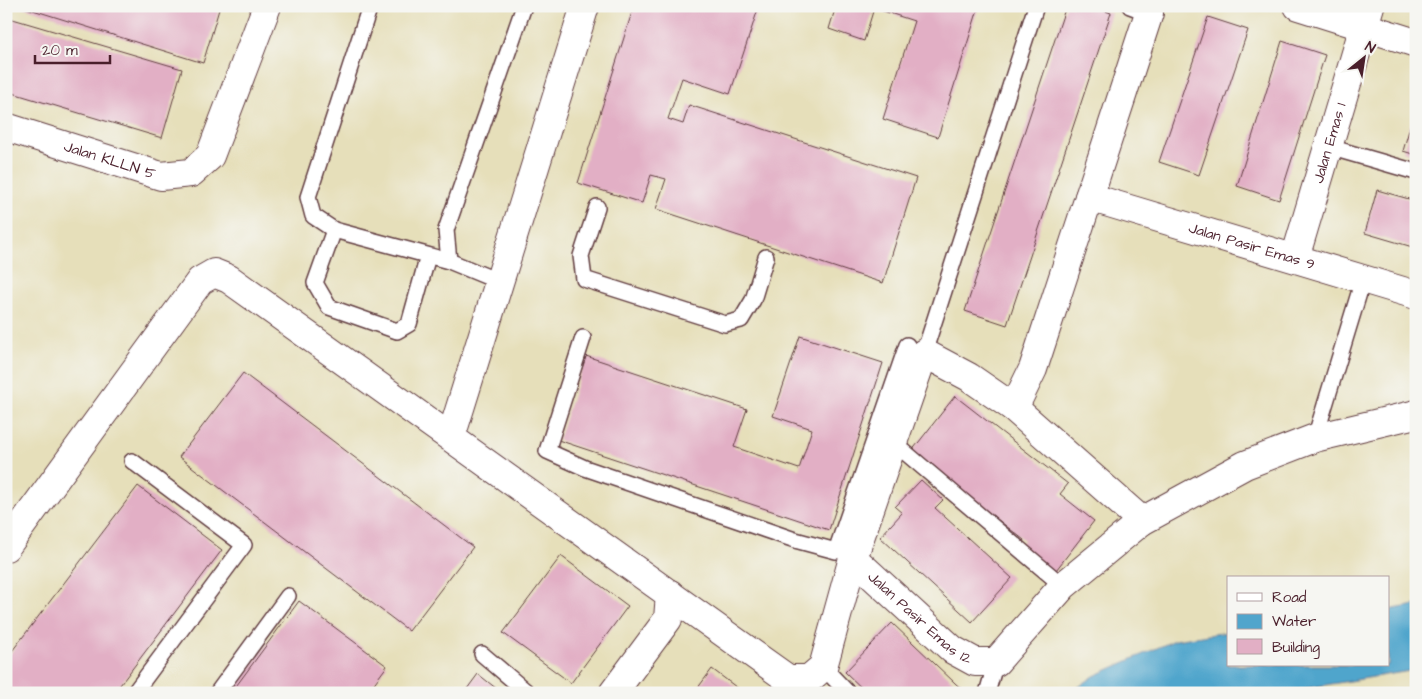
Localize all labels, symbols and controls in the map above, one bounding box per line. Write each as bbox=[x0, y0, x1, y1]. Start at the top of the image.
scale bar bbox=[35, 32, 110, 64]
north arrow bbox=[1340, 32, 1390, 82]
text: N bbox=[1361, 37, 1379, 59]
text: 20 m bbox=[42, 40, 78, 61]
street label: Jalan Emas 1 bbox=[1308, 100, 1352, 186]
street label: Jalan KLLN 5 bbox=[61, 136, 159, 185]
street label: Jalan Pasir Emas 9 bbox=[1186, 217, 1317, 275]
street label: Jalan Pasir Emas 12 bbox=[863, 567, 976, 670]
legend bbox=[1227, 576, 1390, 666]
text: Road bbox=[1272, 587, 1307, 608]
text: Water bbox=[1272, 611, 1316, 632]
text: Building bbox=[1272, 637, 1320, 659]

